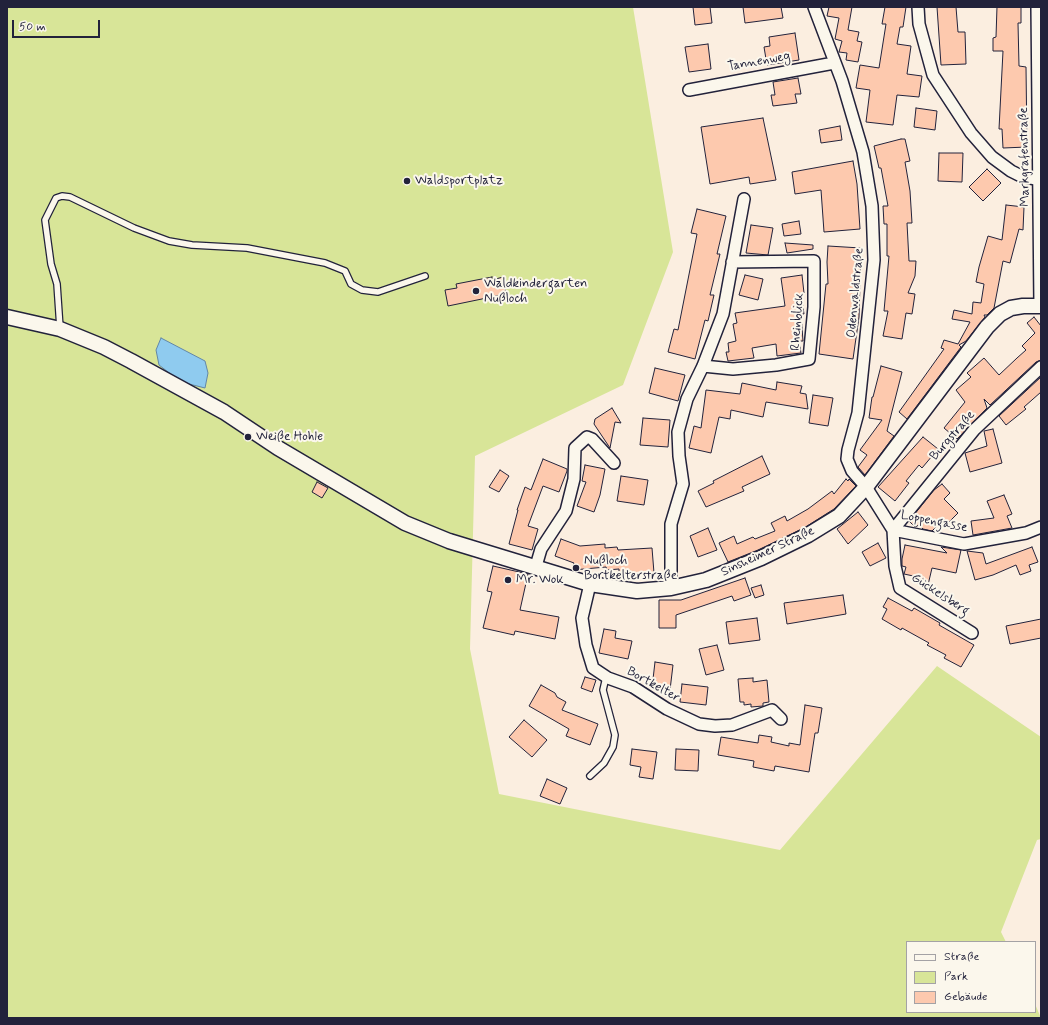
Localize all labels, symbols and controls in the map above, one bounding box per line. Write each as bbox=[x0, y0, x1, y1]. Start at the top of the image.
scale bar bbox=[14, 12, 102, 38]
text: 50 m bbox=[19, 19, 46, 35]
street label: Tannenweg bbox=[727, 49, 791, 75]
street label: Markgrafenstraße bbox=[1016, 107, 1034, 207]
place label: Waldsportplatz bbox=[415, 173, 503, 189]
marker: Waldsportplatz bbox=[402, 176, 412, 186]
street label: Odenwaldstraße bbox=[844, 247, 868, 339]
place label: Waldkindergarten Nußloch bbox=[484, 276, 587, 307]
marker: Waldkindergarten Nußloch bbox=[471, 286, 481, 296]
street label: Rheinblick bbox=[788, 293, 808, 351]
street label: Burgstraße bbox=[927, 408, 979, 464]
place label: Weiße Hohle bbox=[256, 429, 323, 445]
marker: Weiße Hohle bbox=[243, 432, 253, 442]
street label: Loppengasse bbox=[899, 508, 969, 536]
street label: Sinsheimer Straße bbox=[719, 524, 817, 580]
place label: Nußloch Bortkelterstraße bbox=[584, 553, 677, 584]
marker: Nußloch Bortkelterstraße bbox=[571, 563, 581, 573]
street label: Gückelsberg bbox=[908, 571, 972, 619]
place label: Mr. Wok bbox=[516, 572, 564, 588]
marker: Mr. Wok bbox=[503, 575, 513, 585]
street label: Bortkelter bbox=[624, 664, 682, 706]
legend bbox=[906, 941, 1036, 1013]
text: Straße bbox=[944, 949, 979, 965]
text: Park bbox=[944, 969, 968, 985]
text: Gebäude bbox=[944, 989, 987, 1005]

